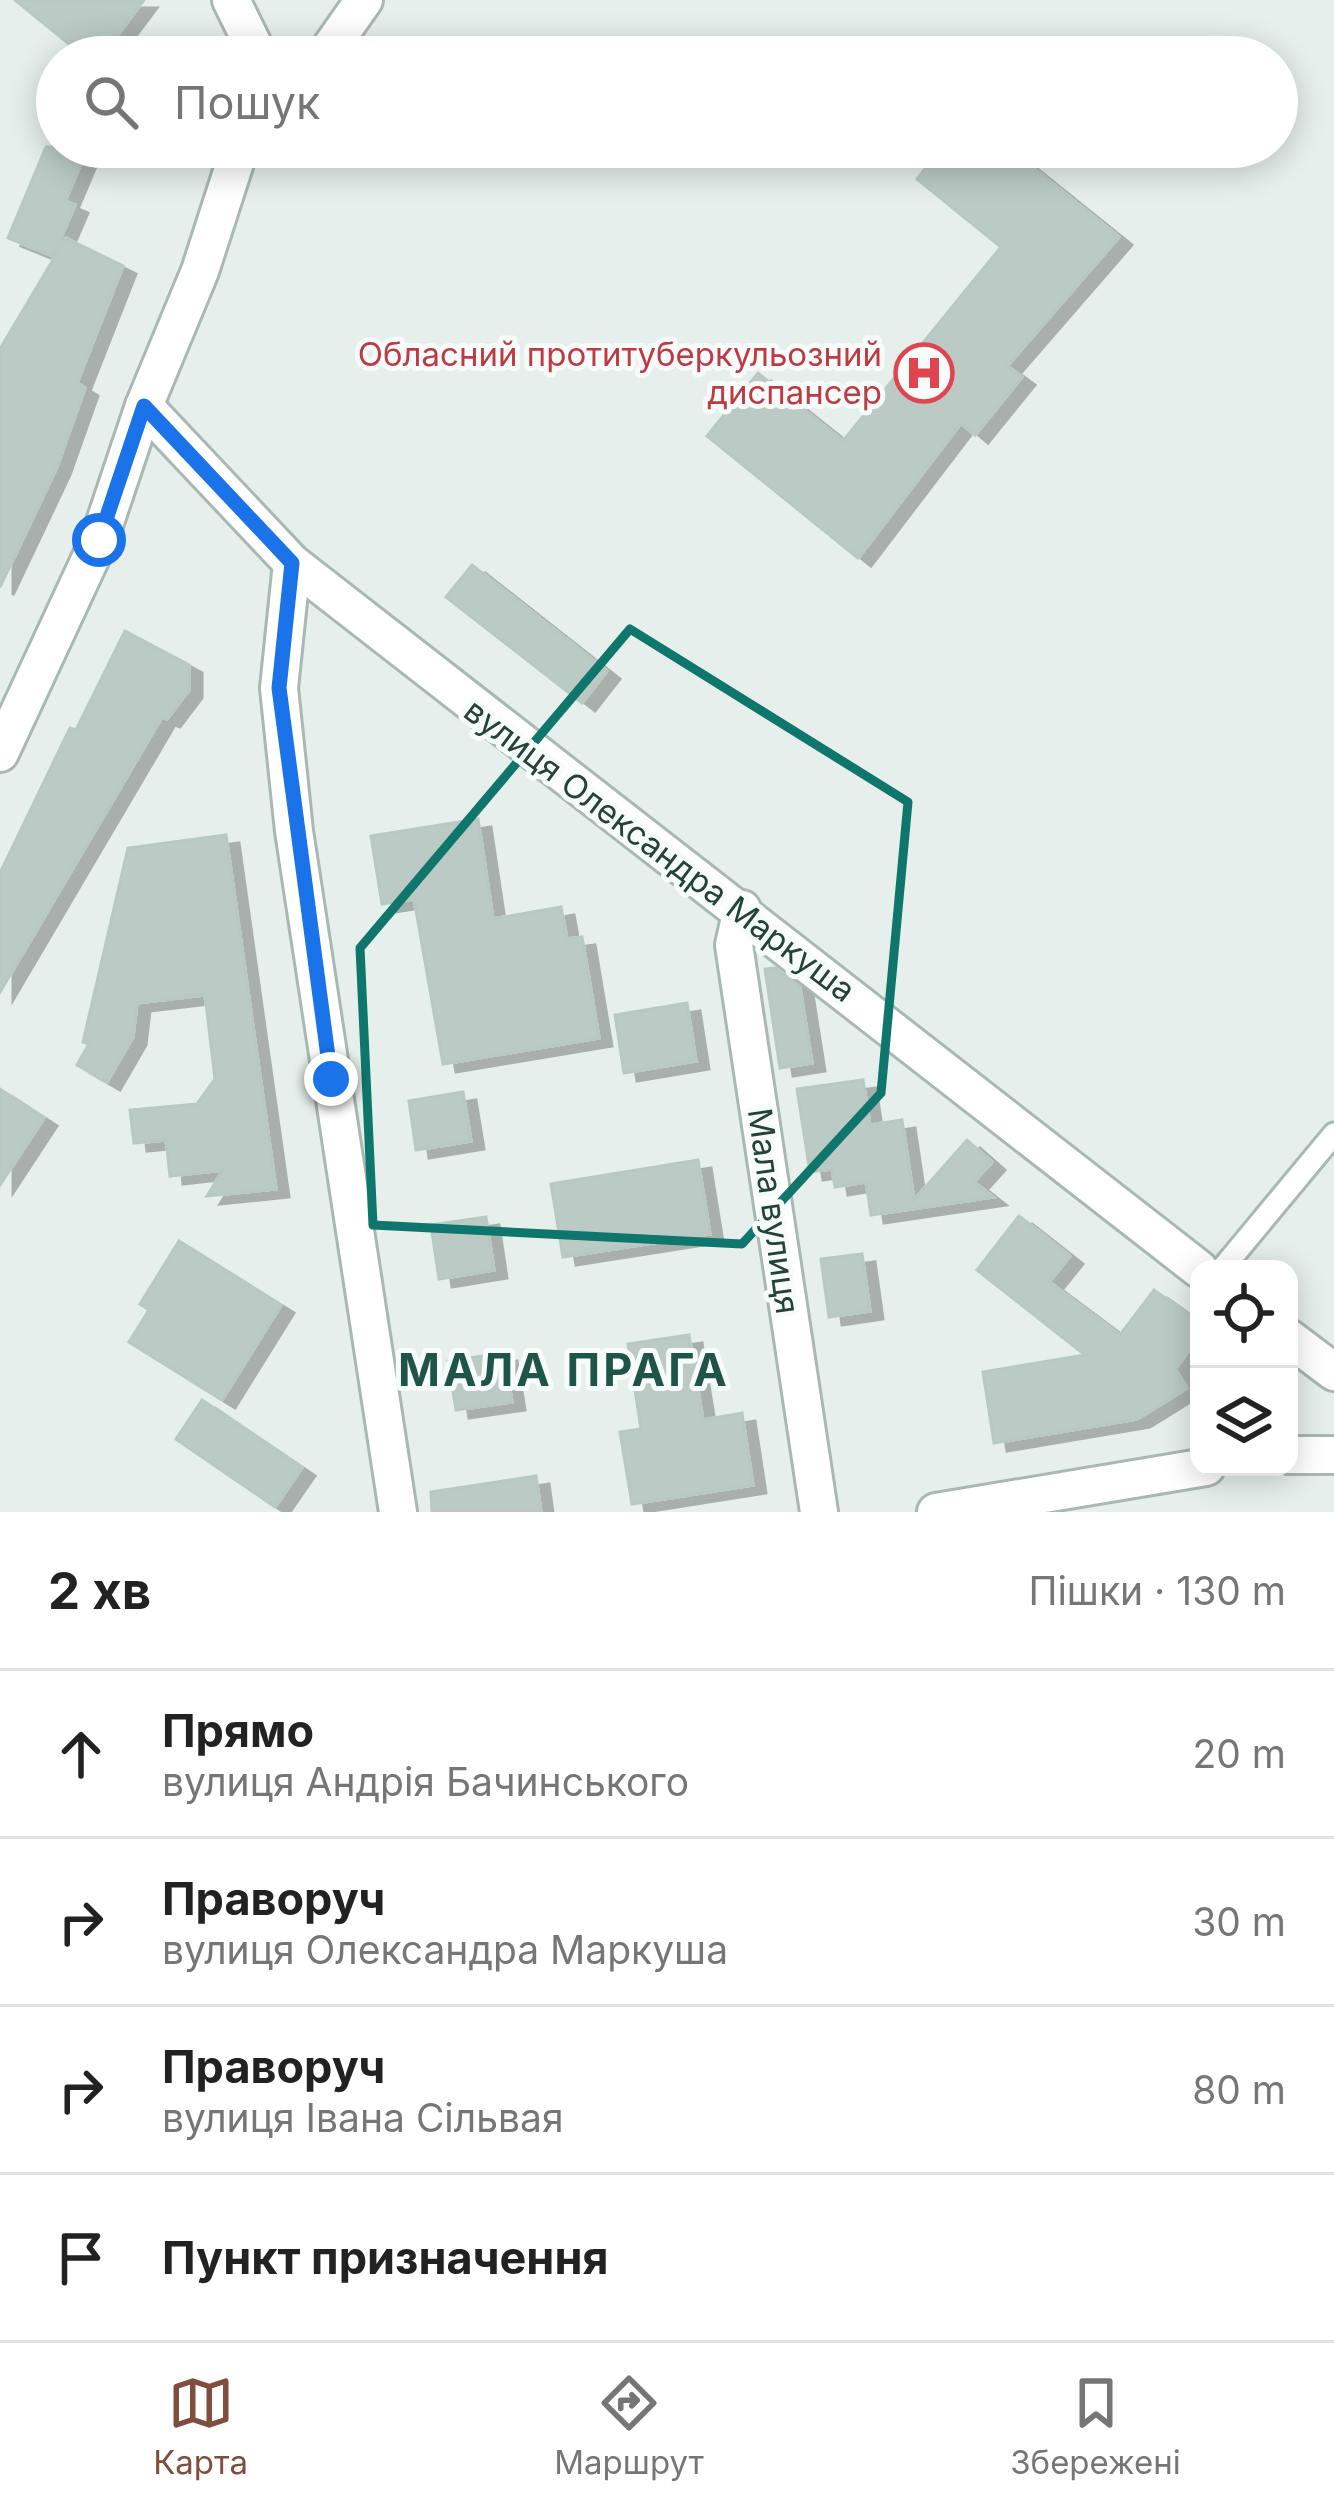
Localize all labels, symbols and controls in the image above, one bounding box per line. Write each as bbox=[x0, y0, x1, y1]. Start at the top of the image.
search box bbox=[36, 36, 1298, 168]
icon: search bbox=[78, 69, 144, 135]
text: Пошук bbox=[174, 75, 320, 130]
place label: Обласний протитуберкульозний диспансер bbox=[358, 334, 882, 412]
hospital icon: Обласний протитуберкульозний диспансер bbox=[893, 342, 955, 404]
route start bbox=[72, 513, 126, 567]
street label: вулиця Олександра Маркуша bbox=[457, 690, 863, 1010]
route end bbox=[304, 1052, 358, 1106]
street label: Мала вулиця bbox=[740, 1106, 808, 1316]
map controls bbox=[1190, 1260, 1298, 1476]
button: locate bbox=[1190, 1260, 1298, 1368]
district label: МАЛА ПРАГА bbox=[398, 1342, 730, 1397]
button: layers bbox=[1190, 1368, 1298, 1476]
text: 2 хв bbox=[48, 1560, 151, 1621]
text: Пішки · 130 m bbox=[1028, 1567, 1286, 1614]
text: Прямо bbox=[162, 1703, 314, 1758]
icon: ahead bbox=[48, 1721, 114, 1787]
text: 20 m bbox=[1192, 1730, 1286, 1777]
text: вулиця Андрія Бачинського bbox=[162, 1758, 689, 1805]
text: Праворуч bbox=[162, 1871, 385, 1926]
icon: right bbox=[48, 1889, 114, 1955]
text: 30 m bbox=[1192, 1898, 1286, 1945]
text: вулиця Олександра Маркуша bbox=[162, 1926, 728, 1973]
text: Праворуч bbox=[162, 2039, 385, 2094]
icon: right bbox=[48, 2057, 114, 2123]
text: 80 m bbox=[1192, 2066, 1286, 2113]
text: вулиця Івана Сільвая bbox=[162, 2094, 564, 2141]
icon: arrive bbox=[48, 2225, 114, 2291]
text: Пункт призначення bbox=[162, 2230, 608, 2285]
tab: Карта bbox=[153, 2370, 248, 2482]
tab: Маршрут bbox=[554, 2370, 704, 2482]
tab: Збережені bbox=[1010, 2370, 1181, 2482]

